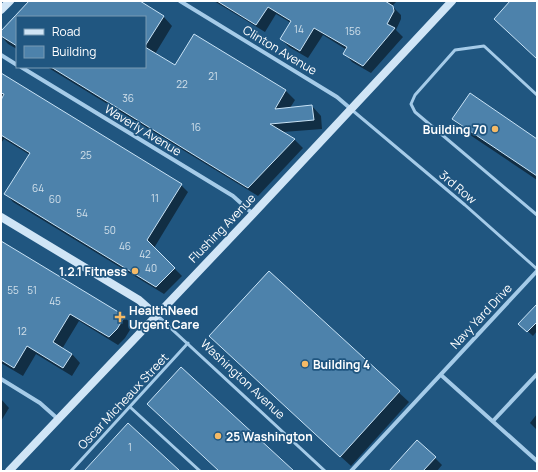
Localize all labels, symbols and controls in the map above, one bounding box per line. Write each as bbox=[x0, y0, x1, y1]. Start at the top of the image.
legend bbox=[16, 16, 146, 68]
street label: Clinton Avenue bbox=[240, 21, 320, 79]
house number: 14 bbox=[294, 22, 304, 36]
text: Road bbox=[52, 23, 80, 40]
house number: 156 bbox=[345, 24, 361, 38]
text: Building bbox=[52, 43, 96, 60]
house number: 21 bbox=[208, 69, 218, 83]
house number: 22 bbox=[176, 77, 188, 91]
house number: 36 bbox=[122, 91, 134, 105]
street label: Waverly Avenue bbox=[101, 100, 185, 160]
house number: 16 bbox=[191, 120, 201, 134]
place label: Building 70 bbox=[423, 121, 487, 138]
marker: Building 70 bbox=[490, 124, 500, 134]
house number: 25 bbox=[80, 148, 92, 162]
street label: 3rd Row bbox=[436, 166, 480, 208]
house number: 64 bbox=[32, 181, 44, 195]
street label: Flushing Avenue bbox=[185, 190, 259, 266]
house number: 11 bbox=[151, 191, 159, 205]
house number: 60 bbox=[49, 192, 61, 206]
house number: 54 bbox=[76, 206, 88, 220]
house number: 50 bbox=[104, 223, 116, 237]
house number: 46 bbox=[119, 239, 131, 253]
house number: 42 bbox=[139, 247, 151, 261]
house number: 40 bbox=[145, 261, 157, 275]
place label: 1.2.1 Fitness bbox=[59, 263, 127, 280]
marker: 1.2.1 Fitness bbox=[130, 266, 140, 276]
street label: Navy Yard Drive bbox=[446, 280, 516, 352]
house number: 55 bbox=[7, 283, 19, 297]
house number: 51 bbox=[27, 283, 37, 297]
house number: 45 bbox=[49, 294, 61, 308]
place label: HealthNeed Urgent Care bbox=[129, 302, 199, 333]
marker: HealthNeed Urgent Care bbox=[114, 311, 126, 323]
house number: 12 bbox=[17, 324, 27, 338]
street label: Washington Avenue bbox=[197, 335, 289, 423]
street label: Oscar Micheaux Street bbox=[74, 349, 172, 453]
place label: Building 4 bbox=[313, 356, 370, 373]
marker: Building 4 bbox=[300, 359, 310, 369]
place label: 25 Washington bbox=[226, 428, 313, 445]
marker: 25 Washington bbox=[213, 431, 223, 441]
house number: 1 bbox=[128, 440, 132, 454]

